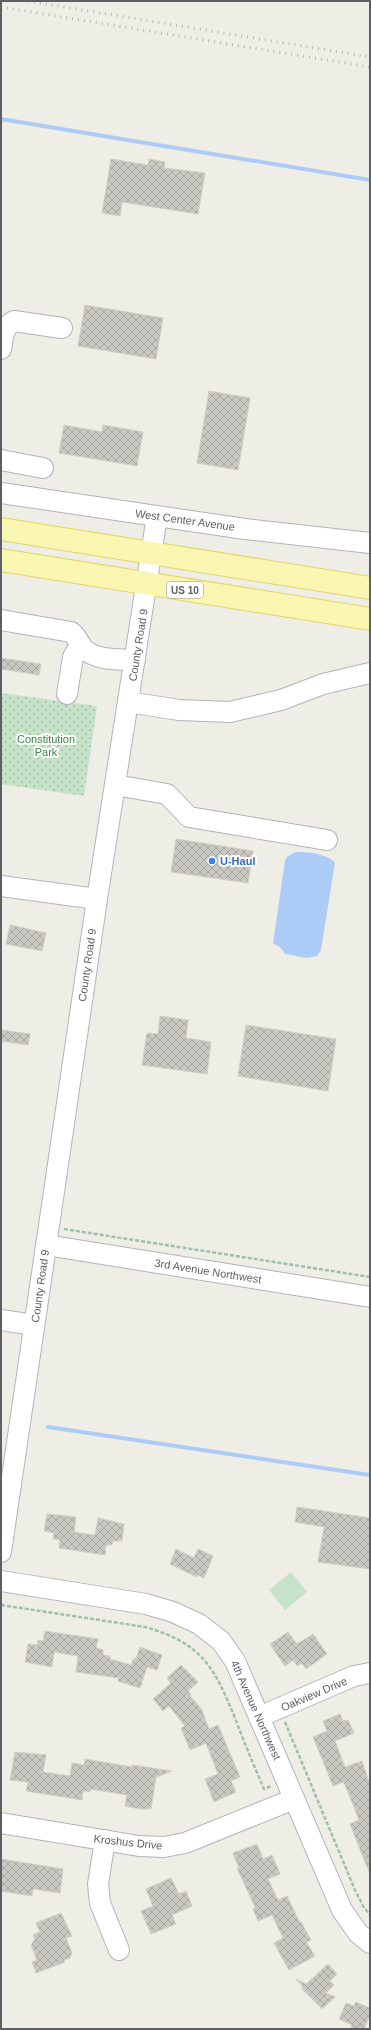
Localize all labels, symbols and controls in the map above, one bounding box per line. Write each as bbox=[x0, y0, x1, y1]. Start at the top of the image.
street label: West Center Avenue bbox=[134, 507, 236, 533]
road number: US 10 bbox=[167, 582, 203, 598]
street label: County Road 9 bbox=[126, 608, 150, 682]
park label: Constitution Park bbox=[17, 733, 75, 758]
place label: U-Haul bbox=[220, 855, 255, 867]
marker: U-Haul bbox=[207, 856, 217, 866]
street label: County Road 9 bbox=[76, 928, 98, 1002]
street label: County Road 9 bbox=[29, 1249, 51, 1323]
street label: 3rd Avenue Northwest bbox=[154, 1257, 262, 1285]
street label: 4th Avenue Northwest bbox=[229, 1658, 283, 1762]
street label: Oakview Drive bbox=[279, 1675, 349, 1713]
street label: Kroshus Drive bbox=[93, 1832, 163, 1852]

